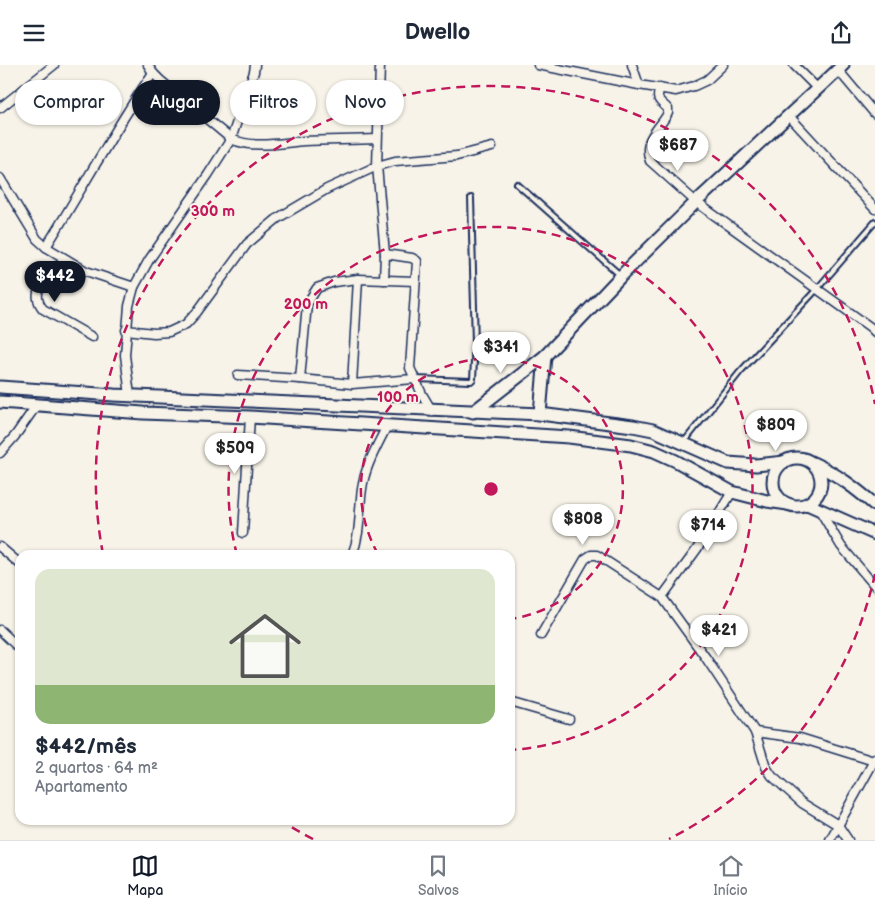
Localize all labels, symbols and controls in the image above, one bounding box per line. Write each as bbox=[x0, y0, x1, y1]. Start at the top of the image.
icon: menu bbox=[20, 19, 48, 47]
text: Dwello bbox=[405, 19, 470, 46]
icon: share bbox=[827, 19, 855, 47]
chip: Comprar bbox=[15, 80, 122, 125]
chip: Alugar bbox=[132, 80, 220, 125]
chip: Filtros bbox=[230, 80, 316, 125]
chip: Novo bbox=[326, 80, 404, 125]
pin: $687 bbox=[648, 129, 708, 172]
text: $687 bbox=[659, 136, 697, 155]
text: 300 m bbox=[191, 202, 235, 221]
pin: $442 bbox=[25, 261, 85, 303]
text: $442 bbox=[36, 267, 74, 286]
text: 200 m bbox=[284, 295, 328, 314]
pin: $341 bbox=[471, 331, 531, 374]
text: $341 bbox=[483, 338, 519, 357]
text: 100 m bbox=[377, 388, 419, 407]
pin: $809 bbox=[746, 409, 806, 452]
text: $809 bbox=[756, 416, 796, 435]
pin: $509 bbox=[205, 433, 265, 475]
text: $509 bbox=[215, 439, 255, 458]
centre of rings bbox=[482, 480, 500, 498]
pin: $808 bbox=[553, 503, 613, 546]
pin: $714 bbox=[678, 509, 738, 552]
text: $808 bbox=[563, 510, 603, 529]
text: $714 bbox=[690, 516, 726, 535]
icon: home bbox=[220, 601, 310, 691]
pin: $421 bbox=[689, 615, 749, 657]
text: $421 bbox=[701, 621, 737, 640]
text: $442/mês bbox=[35, 734, 137, 759]
text: 2 quartos · 64 m² bbox=[35, 759, 158, 778]
text: Apartamento bbox=[35, 778, 128, 797]
tab: Mapa bbox=[127, 852, 163, 899]
tab: Salvos bbox=[418, 852, 459, 899]
tab: Início bbox=[713, 852, 748, 899]

